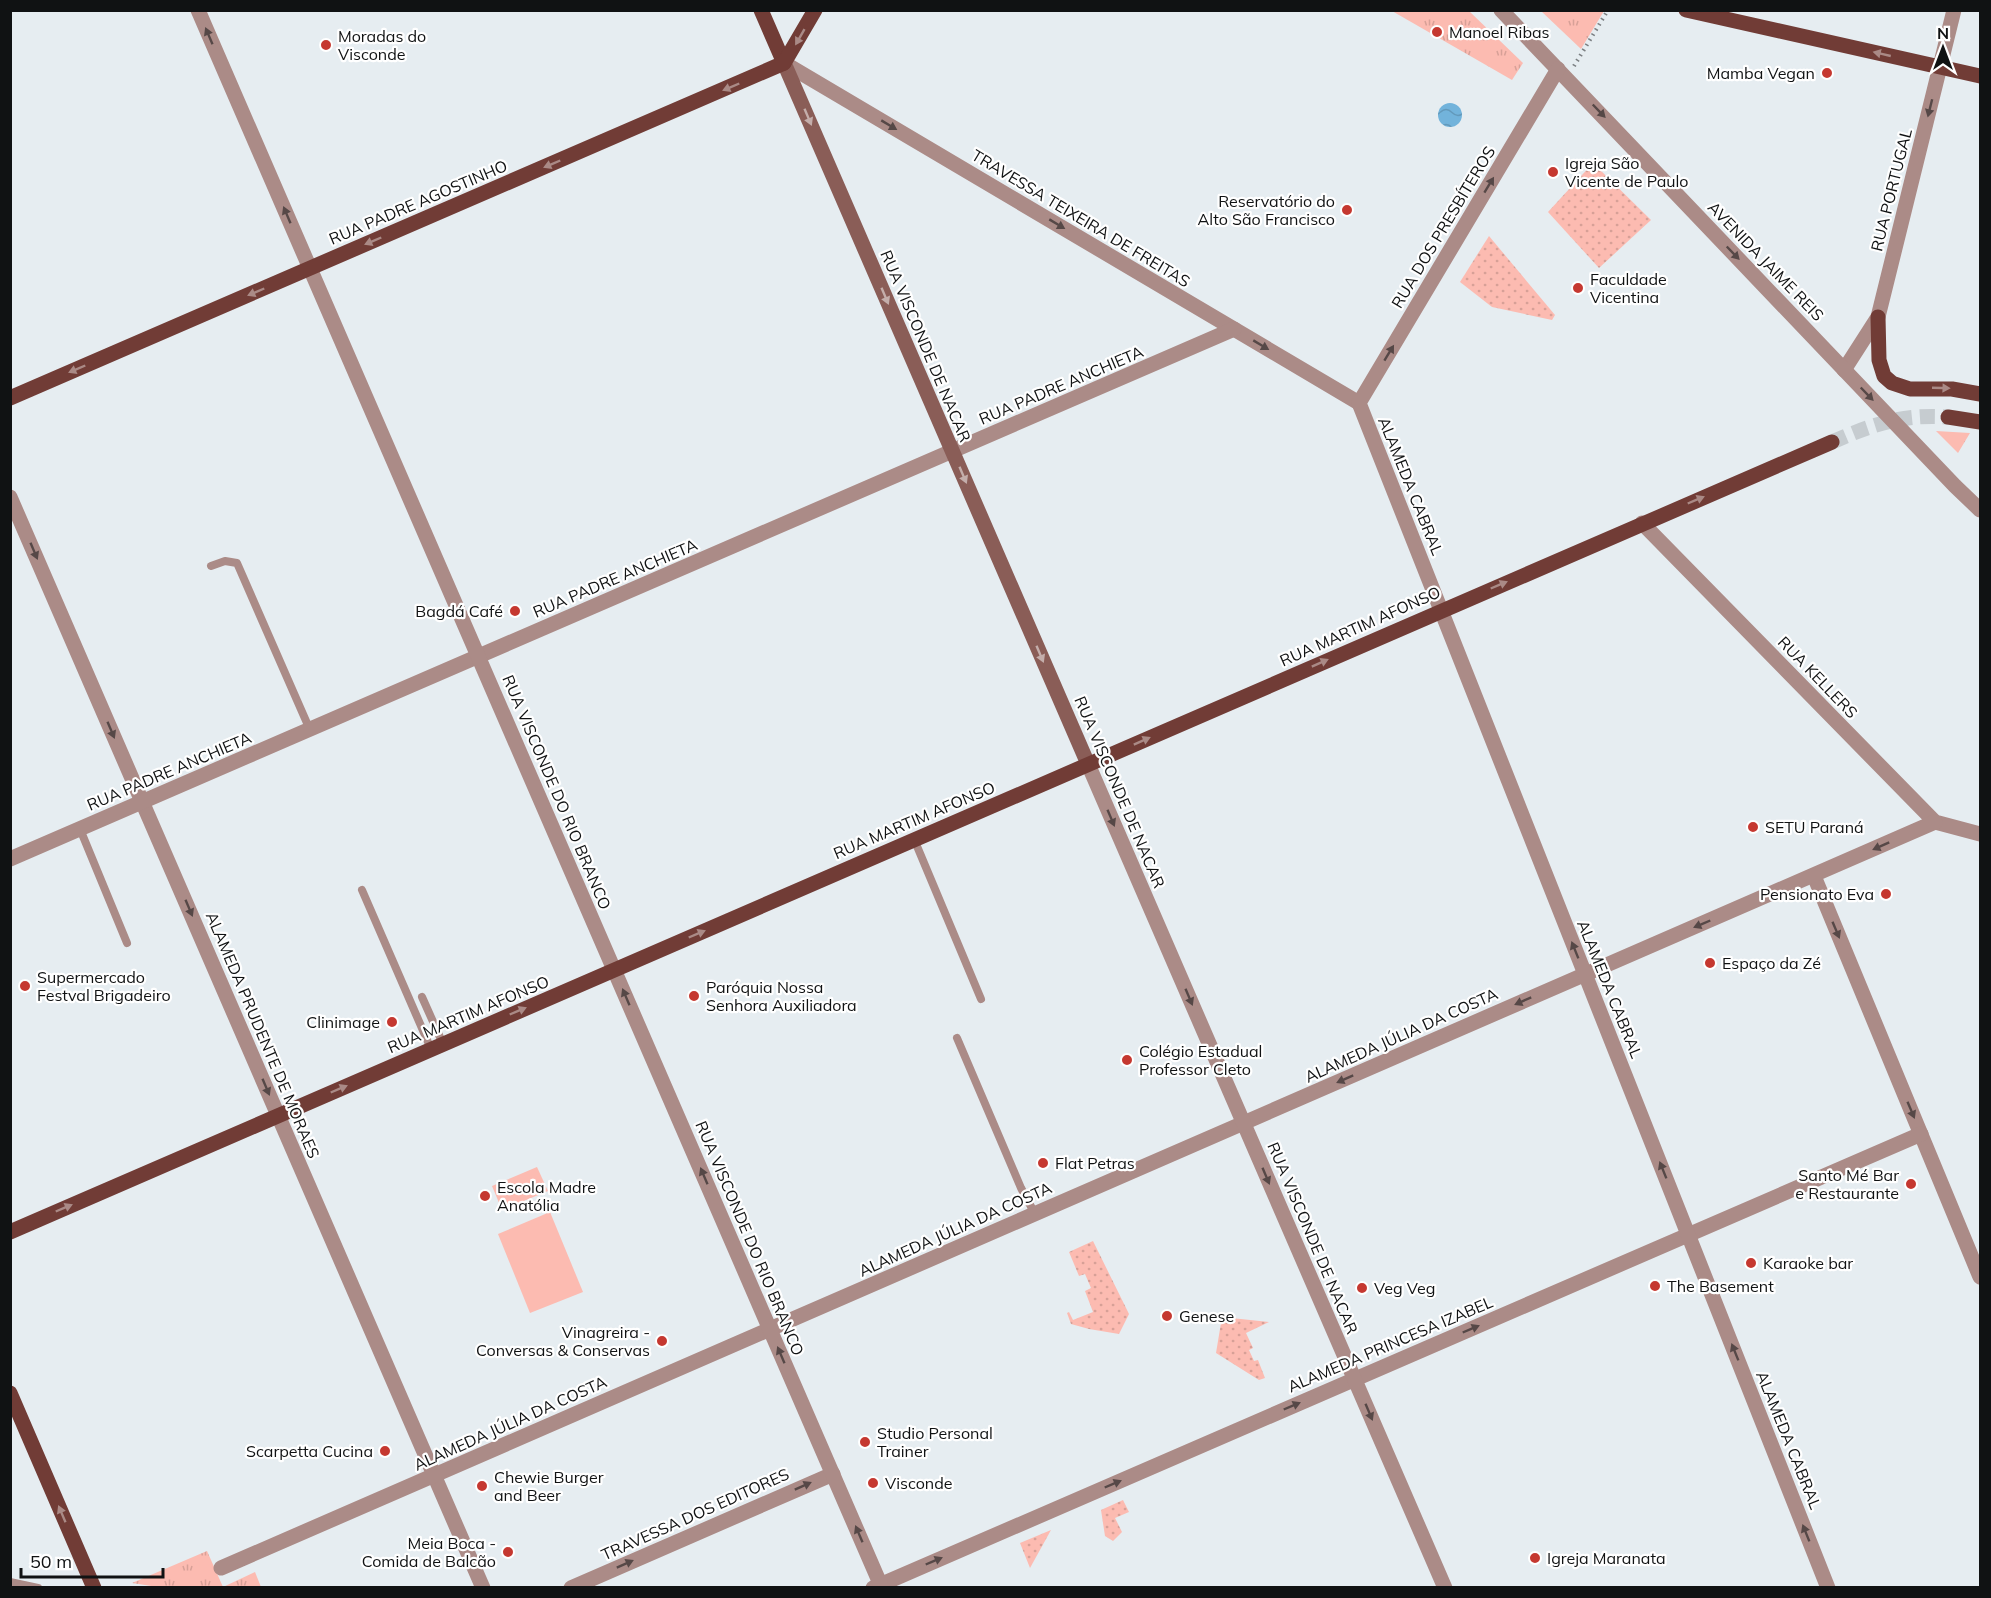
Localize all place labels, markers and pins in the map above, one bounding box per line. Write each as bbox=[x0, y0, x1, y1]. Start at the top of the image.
place label: Manoel Ribas bbox=[1449, 22, 1550, 42]
marker: Manoel Ribas bbox=[1430, 25, 1444, 39]
place label: Moradas do Visconde bbox=[338, 26, 426, 64]
marker: Moradas do Visconde bbox=[319, 38, 333, 52]
place label: Mamba Vegan bbox=[1707, 63, 1815, 83]
marker: Mamba Vegan bbox=[1820, 66, 1834, 80]
place label: Igreja São Vicente de Paulo bbox=[1565, 153, 1689, 191]
marker: Igreja São Vicente de Paulo bbox=[1546, 165, 1560, 179]
place label: Reservatório do Alto São Francisco bbox=[1198, 191, 1335, 229]
marker: Reservatório do Alto São Francisco bbox=[1340, 203, 1354, 217]
place label: Faculdade Vicentina bbox=[1590, 269, 1667, 307]
marker: Faculdade Vicentina bbox=[1571, 281, 1585, 295]
place label: Bagdá Café bbox=[415, 601, 503, 621]
marker: Bagdá Café bbox=[508, 604, 522, 618]
place label: SETU Paraná bbox=[1765, 817, 1864, 837]
marker: SETU Paraná bbox=[1746, 820, 1760, 834]
place label: Pensionato Eva bbox=[1760, 884, 1874, 904]
marker: Pensionato Eva bbox=[1879, 887, 1893, 901]
place label: Espaço da Zé bbox=[1722, 953, 1821, 973]
marker: Espaço da Zé bbox=[1703, 956, 1717, 970]
place label: Supermercado Festval Brigadeiro bbox=[37, 967, 171, 1005]
place label: Paróquia Nossa Senhora Auxiliadora bbox=[706, 977, 857, 1015]
marker: Supermercado Festval Brigadeiro bbox=[18, 979, 32, 993]
marker: Paróquia Nossa Senhora Auxiliadora bbox=[687, 989, 701, 1003]
place label: Clinimage bbox=[306, 1012, 380, 1032]
marker: Clinimage bbox=[385, 1015, 399, 1029]
place label: Colégio Estadual Professor Cleto bbox=[1139, 1041, 1262, 1079]
marker: Colégio Estadual Professor Cleto bbox=[1120, 1053, 1134, 1067]
place label: Flat Petras bbox=[1055, 1153, 1135, 1173]
marker: Flat Petras bbox=[1036, 1156, 1050, 1170]
place label: Santo Mé Bar e Restaurante bbox=[1795, 1165, 1899, 1203]
place label: Escola Madre Anatólia bbox=[497, 1177, 596, 1215]
marker: Santo Mé Bar e Restaurante bbox=[1904, 1177, 1918, 1191]
marker: Escola Madre Anatólia bbox=[478, 1189, 492, 1203]
place label: Karaoke bar bbox=[1763, 1253, 1853, 1273]
marker: Karaoke bar bbox=[1744, 1256, 1758, 1270]
place label: The Basement bbox=[1667, 1276, 1774, 1296]
place label: Veg Veg bbox=[1374, 1278, 1435, 1298]
marker: The Basement bbox=[1648, 1279, 1662, 1293]
marker: Veg Veg bbox=[1355, 1281, 1369, 1295]
place label: Genese bbox=[1179, 1306, 1234, 1326]
marker: Genese bbox=[1160, 1309, 1174, 1323]
place label: Vinagreira - Conversas & Conservas bbox=[476, 1322, 650, 1360]
marker: Vinagreira - Conversas & Conservas bbox=[655, 1334, 669, 1348]
place label: Studio Personal Trainer bbox=[877, 1423, 993, 1461]
marker: Studio Personal Trainer bbox=[858, 1435, 872, 1449]
place label: Scarpetta Cucina bbox=[246, 1441, 373, 1461]
marker: Scarpetta Cucina bbox=[378, 1444, 392, 1458]
place label: Chewie Burger and Beer bbox=[494, 1467, 604, 1505]
place label: Visconde bbox=[885, 1473, 953, 1493]
marker: Visconde bbox=[866, 1476, 880, 1490]
marker: Chewie Burger and Beer bbox=[475, 1479, 489, 1493]
place label: Meia Boca - Comida de Balcão bbox=[362, 1533, 496, 1571]
marker: Meia Boca - Comida de Balcão bbox=[501, 1545, 515, 1559]
place label: Igreja Maranata bbox=[1547, 1548, 1666, 1568]
marker: Igreja Maranata bbox=[1528, 1551, 1542, 1565]

